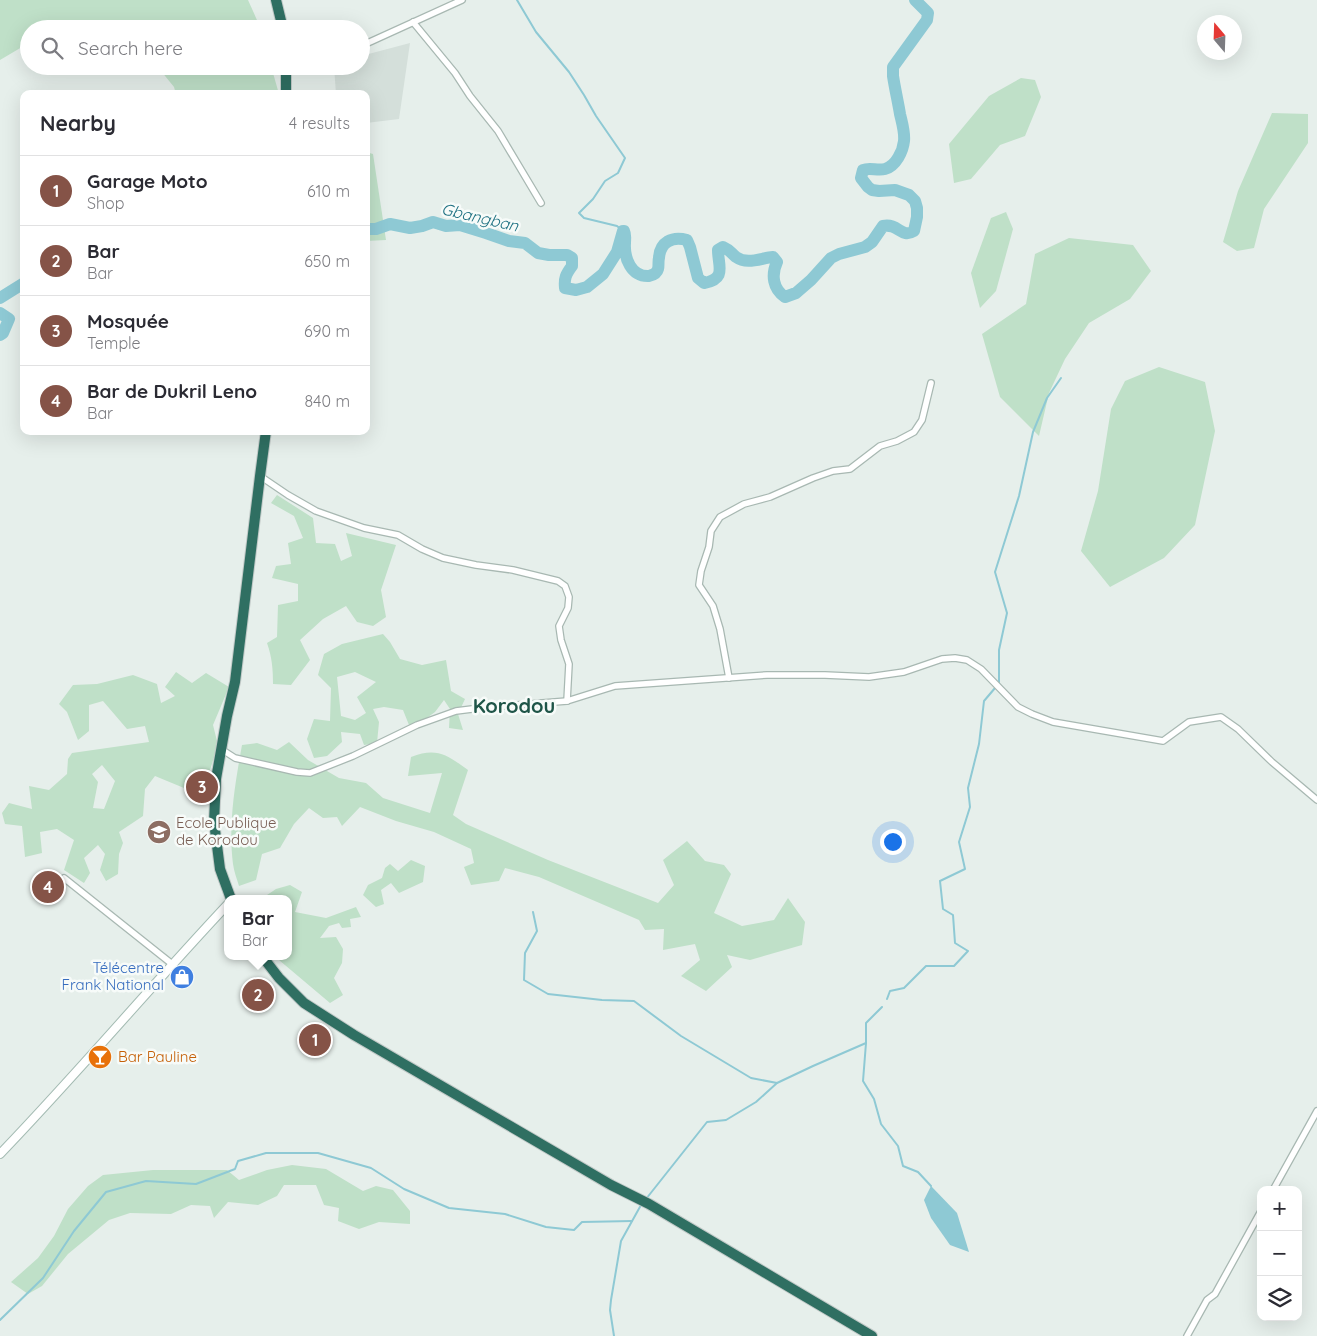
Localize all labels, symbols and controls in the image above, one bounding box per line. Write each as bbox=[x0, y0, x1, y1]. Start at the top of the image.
north arrow bbox=[1197, 15, 1242, 60]
search box bbox=[20, 20, 370, 75]
icon: search bbox=[38, 34, 66, 62]
text: Search here bbox=[78, 36, 183, 60]
text: Nearby bbox=[40, 110, 116, 136]
text: 4 results bbox=[289, 113, 350, 133]
text: Garage Moto bbox=[87, 169, 208, 193]
text: 1 bbox=[53, 181, 59, 201]
text: 610 m bbox=[307, 181, 350, 201]
text: Shop bbox=[87, 193, 124, 213]
water label: Gbangban bbox=[440, 198, 521, 236]
text: Bar bbox=[87, 239, 120, 263]
text: 2 bbox=[51, 251, 61, 271]
text: 650 m bbox=[304, 251, 350, 271]
text: Bar bbox=[87, 263, 113, 283]
text: Mosquée bbox=[87, 309, 169, 333]
text: 3 bbox=[52, 321, 60, 341]
text: 690 m bbox=[304, 321, 350, 341]
text: Temple bbox=[87, 333, 141, 353]
text: Bar de Dukril Leno bbox=[87, 379, 257, 403]
text: 4 bbox=[51, 391, 61, 411]
text: 840 m bbox=[304, 391, 350, 411]
text: Bar bbox=[87, 403, 113, 423]
district label: Korodou bbox=[473, 693, 555, 718]
pin: 3 bbox=[186, 768, 218, 806]
place label: Ecole Publique de Korodou bbox=[176, 813, 276, 849]
school or university icon: Ecole Publique de Korodou bbox=[146, 819, 172, 845]
your location bbox=[880, 829, 906, 855]
pin: 4 bbox=[32, 868, 64, 906]
popup bbox=[224, 895, 292, 960]
text: Bar bbox=[242, 906, 274, 930]
text: Bar bbox=[242, 930, 268, 950]
place label: Télécentre Frank National bbox=[62, 958, 164, 994]
shop icon: Télécentre Frank National bbox=[169, 964, 195, 990]
pin: 2 bbox=[242, 976, 274, 1014]
pin: 1 bbox=[299, 1021, 331, 1059]
bar icon: Bar Pauline bbox=[87, 1044, 113, 1070]
place label: Bar Pauline bbox=[118, 1047, 197, 1066]
map controls bbox=[1257, 1186, 1302, 1321]
button: + bbox=[1257, 1186, 1302, 1231]
button: − bbox=[1257, 1231, 1302, 1276]
button: layers bbox=[1257, 1276, 1302, 1321]

